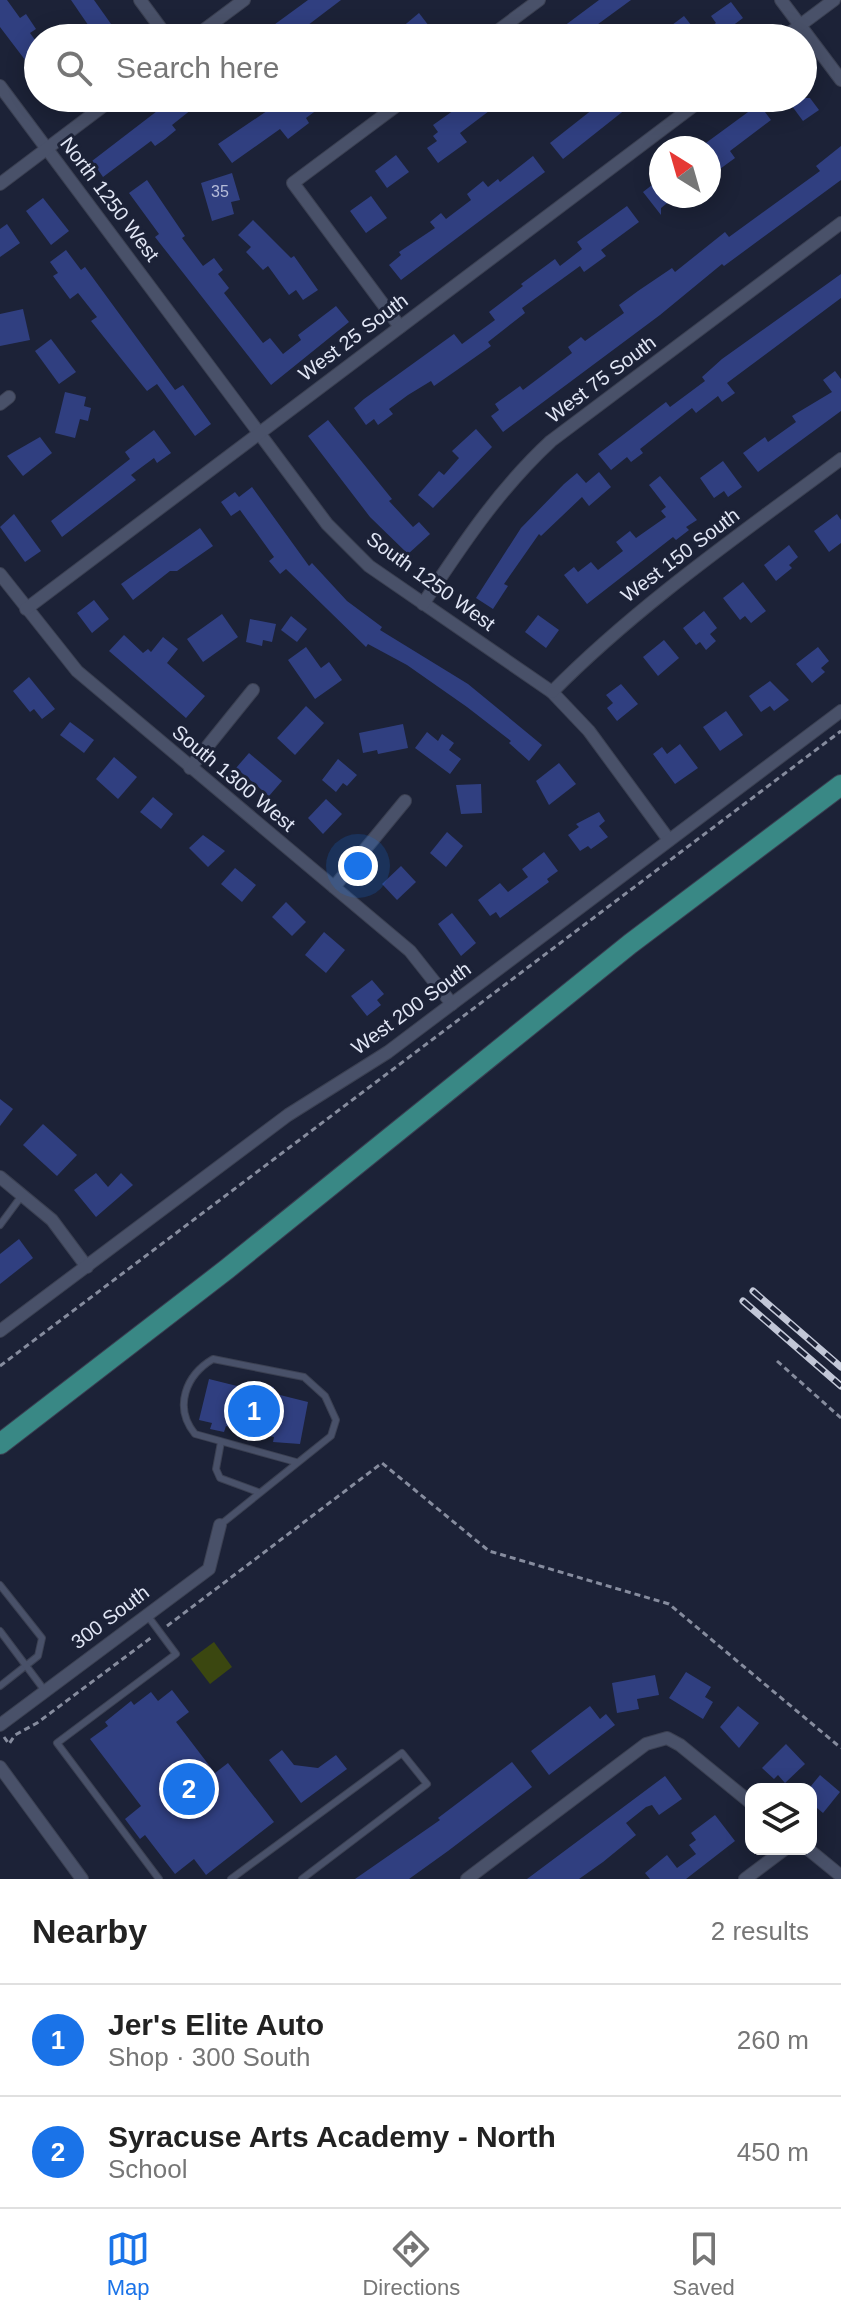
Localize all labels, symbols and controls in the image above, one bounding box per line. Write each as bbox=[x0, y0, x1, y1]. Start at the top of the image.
search box bbox=[24, 24, 817, 112]
icon: search bbox=[52, 46, 96, 90]
text: Search here bbox=[116, 51, 279, 84]
street label: North 1250 West bbox=[56, 133, 164, 266]
north arrow bbox=[649, 136, 721, 208]
house number: 35 bbox=[211, 183, 229, 200]
street label: West 25 South bbox=[294, 289, 412, 385]
street label: West 75 South bbox=[542, 331, 660, 427]
street label: West 150 South bbox=[617, 504, 743, 606]
street label: South 1250 West bbox=[363, 527, 500, 635]
street label: South 1300 West bbox=[168, 720, 300, 836]
your location bbox=[338, 846, 378, 886]
street label: West 200 South bbox=[347, 957, 475, 1059]
pin: 1 bbox=[228, 1381, 280, 1441]
street label: 300 South bbox=[67, 1581, 153, 1653]
pin: 2 bbox=[163, 1759, 215, 1819]
map controls bbox=[745, 1783, 817, 1855]
button: layers bbox=[745, 1783, 817, 1855]
text: Nearby bbox=[32, 1912, 147, 1950]
text: 2 results bbox=[711, 1916, 809, 1946]
text: Jer's Elite Auto bbox=[108, 2008, 324, 2041]
text: 1 bbox=[51, 2025, 65, 2055]
text: 260 m bbox=[737, 2025, 809, 2055]
text: Shop · 300 South bbox=[108, 2042, 310, 2072]
text: Syracuse Arts Academy - North bbox=[108, 2120, 556, 2153]
text: 2 bbox=[51, 2137, 65, 2167]
text: 450 m bbox=[737, 2137, 809, 2167]
text: School bbox=[108, 2154, 188, 2184]
tab: Map bbox=[106, 2227, 150, 2301]
tab: Directions bbox=[362, 2227, 460, 2301]
tab: Saved bbox=[672, 2227, 735, 2301]

